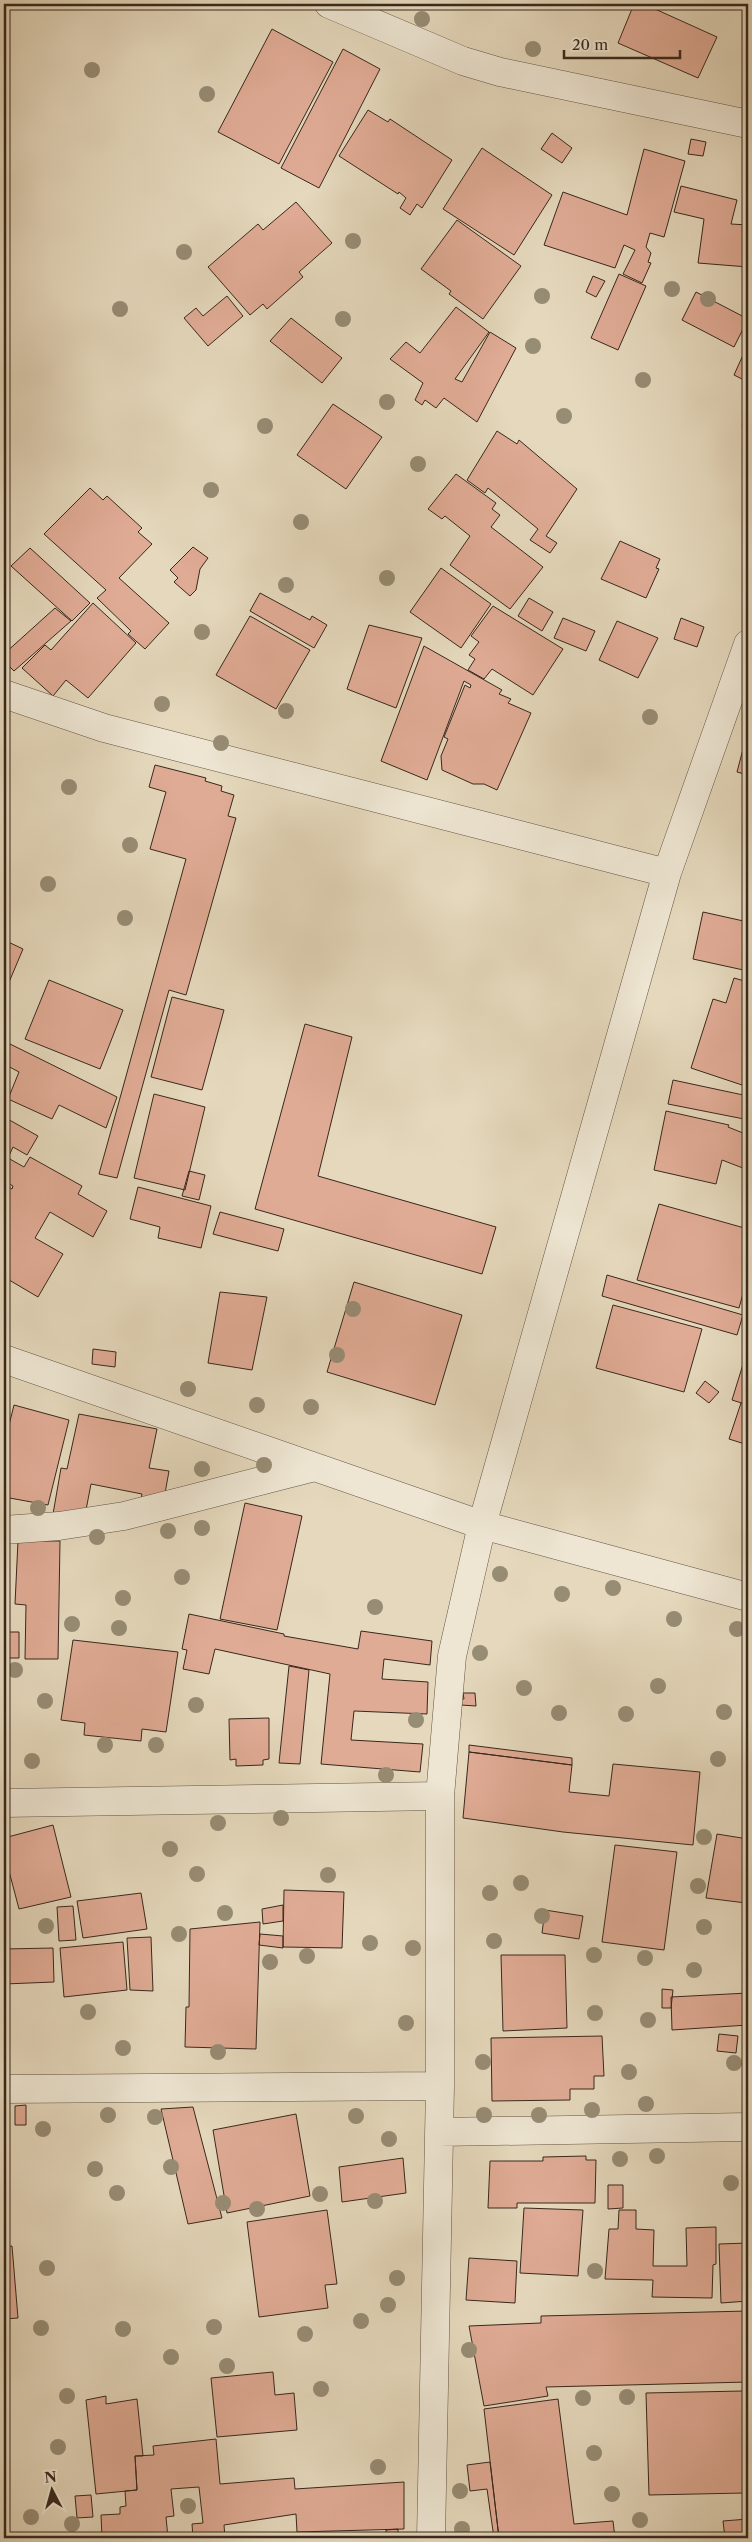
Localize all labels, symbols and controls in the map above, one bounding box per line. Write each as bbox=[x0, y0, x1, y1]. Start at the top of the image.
scale bar bbox=[564, 28, 681, 60]
text: 20 m bbox=[572, 35, 608, 54]
north arrow bbox=[28, 2464, 78, 2514]
text: N bbox=[44, 2467, 58, 2487]

